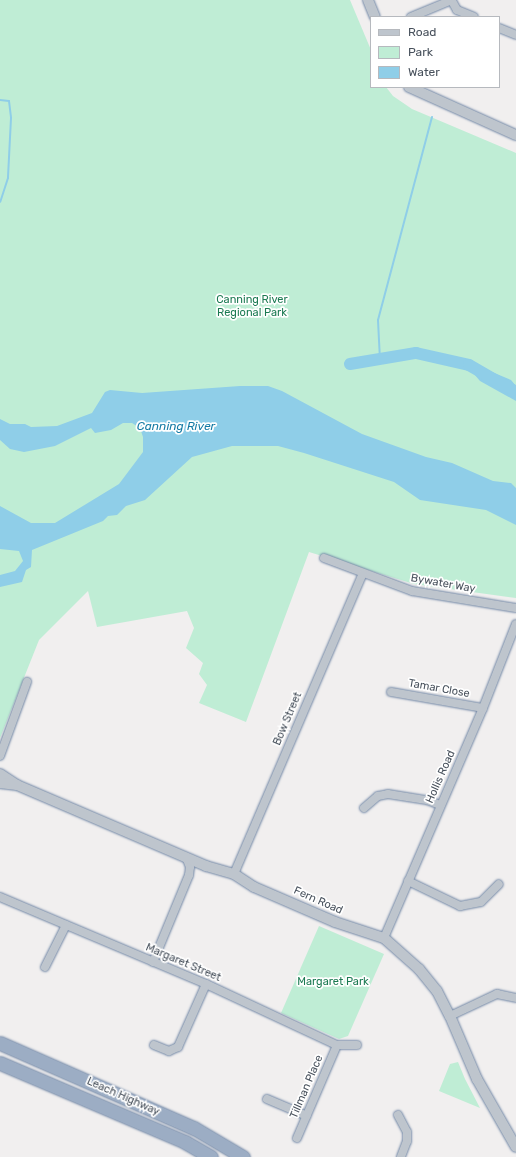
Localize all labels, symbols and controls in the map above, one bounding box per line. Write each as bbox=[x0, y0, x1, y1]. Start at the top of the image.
legend bbox=[370, 16, 500, 88]
text: Road bbox=[408, 25, 436, 39]
text: Park bbox=[408, 45, 433, 59]
text: Water bbox=[408, 65, 440, 79]
park label: Canning River Regional Park bbox=[216, 294, 288, 320]
water label: Canning River bbox=[137, 420, 215, 434]
street label: Bywater Way bbox=[409, 572, 477, 596]
street label: Tamar Close bbox=[407, 677, 471, 701]
street label: Bow Street bbox=[271, 690, 305, 748]
street label: Hollis Road bbox=[423, 748, 459, 806]
street label: Fern Road bbox=[292, 884, 344, 918]
street label: Margaret Street bbox=[143, 941, 223, 985]
park label: Margaret Park bbox=[297, 975, 369, 989]
street label: Tillman Place bbox=[288, 1053, 326, 1121]
street label: Leach Highway bbox=[85, 1075, 161, 1119]

